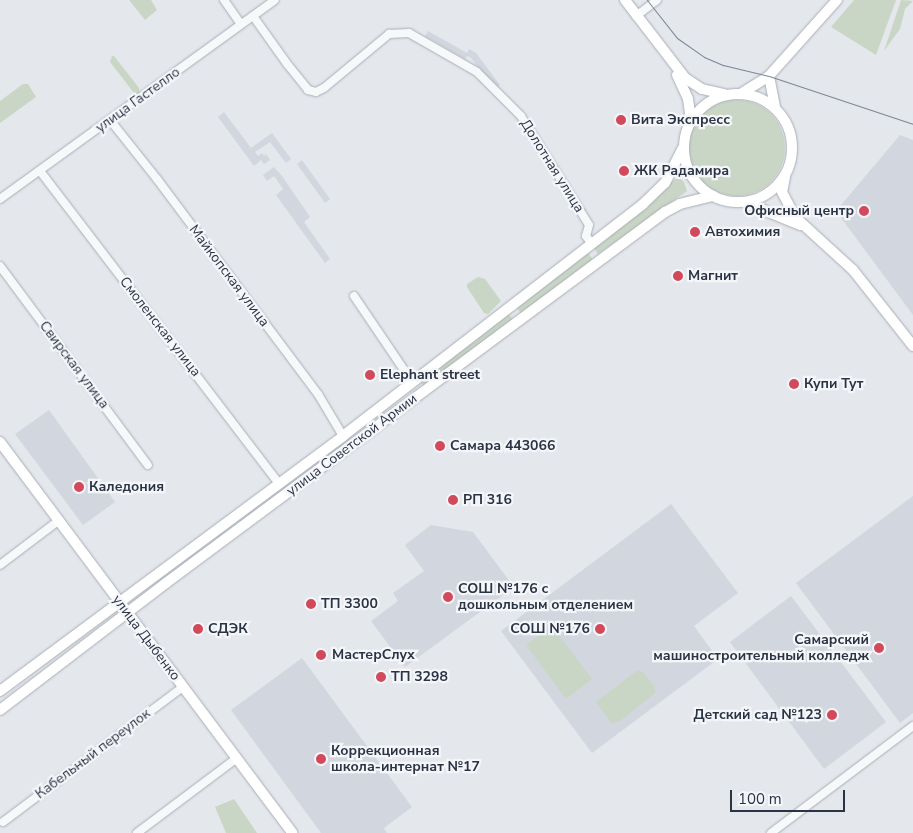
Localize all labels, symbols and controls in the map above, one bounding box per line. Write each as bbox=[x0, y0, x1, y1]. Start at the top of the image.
street label: улица Гастелло bbox=[93, 64, 183, 136]
place label: Вита Экспресс bbox=[631, 112, 730, 128]
marker: Вита Экспресс bbox=[615, 114, 627, 126]
street label: Долотная улица bbox=[517, 116, 587, 216]
place label: ЖК Радамира bbox=[634, 163, 729, 179]
marker: ЖК Радамира bbox=[618, 165, 630, 177]
place label: Офисный центр bbox=[744, 203, 854, 219]
marker: Офисный центр bbox=[858, 205, 870, 217]
street label: Майкопская улица bbox=[185, 222, 273, 330]
place label: Автохимия bbox=[705, 224, 780, 240]
marker: Автохимия bbox=[689, 226, 701, 238]
place label: Магнит bbox=[688, 268, 738, 284]
marker: Магнит bbox=[672, 270, 684, 282]
street label: Смоленская улица bbox=[116, 274, 204, 380]
street label: Свирская улица bbox=[36, 318, 112, 412]
place label: Elephant street bbox=[380, 367, 480, 383]
marker: Elephant street bbox=[364, 369, 376, 381]
place label: Купи Тут bbox=[804, 376, 863, 392]
marker: Купи Тут bbox=[788, 378, 800, 390]
street label: улица Советской Армии bbox=[283, 390, 421, 500]
place label: Самара 443066 bbox=[450, 438, 555, 454]
marker: Самара 443066 bbox=[434, 440, 446, 452]
place label: Каледония bbox=[89, 479, 164, 495]
marker: Каледония bbox=[73, 481, 85, 493]
place label: РП 316 bbox=[463, 492, 512, 508]
marker: РП 316 bbox=[447, 494, 459, 506]
place label: СОШ №176 с дошкольным отделением bbox=[458, 581, 633, 614]
marker: СОШ №176 с дошкольным отделением bbox=[442, 591, 454, 603]
street label: улица Дыбенко bbox=[108, 592, 184, 684]
place label: ТП 3300 bbox=[321, 596, 378, 612]
marker: ТП 3300 bbox=[305, 598, 317, 610]
place label: СДЭК bbox=[208, 621, 248, 637]
place label: СОШ №176 bbox=[510, 621, 590, 637]
marker: СДЭК bbox=[192, 623, 204, 635]
marker: СОШ №176 bbox=[594, 623, 606, 635]
place label: Самарский машиностроительный колледж bbox=[653, 632, 869, 664]
marker: Самарский машиностроительный колледж bbox=[873, 642, 885, 654]
place label: МастерСлух bbox=[332, 647, 415, 663]
marker: МастерСлух bbox=[314, 648, 328, 662]
place label: ТП 3298 bbox=[391, 669, 448, 685]
marker: ТП 3298 bbox=[375, 671, 387, 683]
street label: Кабельный переулок bbox=[32, 705, 154, 803]
place label: Детский сад №123 bbox=[693, 707, 822, 723]
marker: Детский сад №123 bbox=[826, 709, 838, 721]
place label: Коррекционная школа-интернат №17 bbox=[331, 743, 480, 776]
marker: Коррекционная школа-интернат №17 bbox=[315, 753, 327, 765]
scale bar bbox=[733, 780, 848, 812]
text: 100 m bbox=[738, 789, 782, 809]

